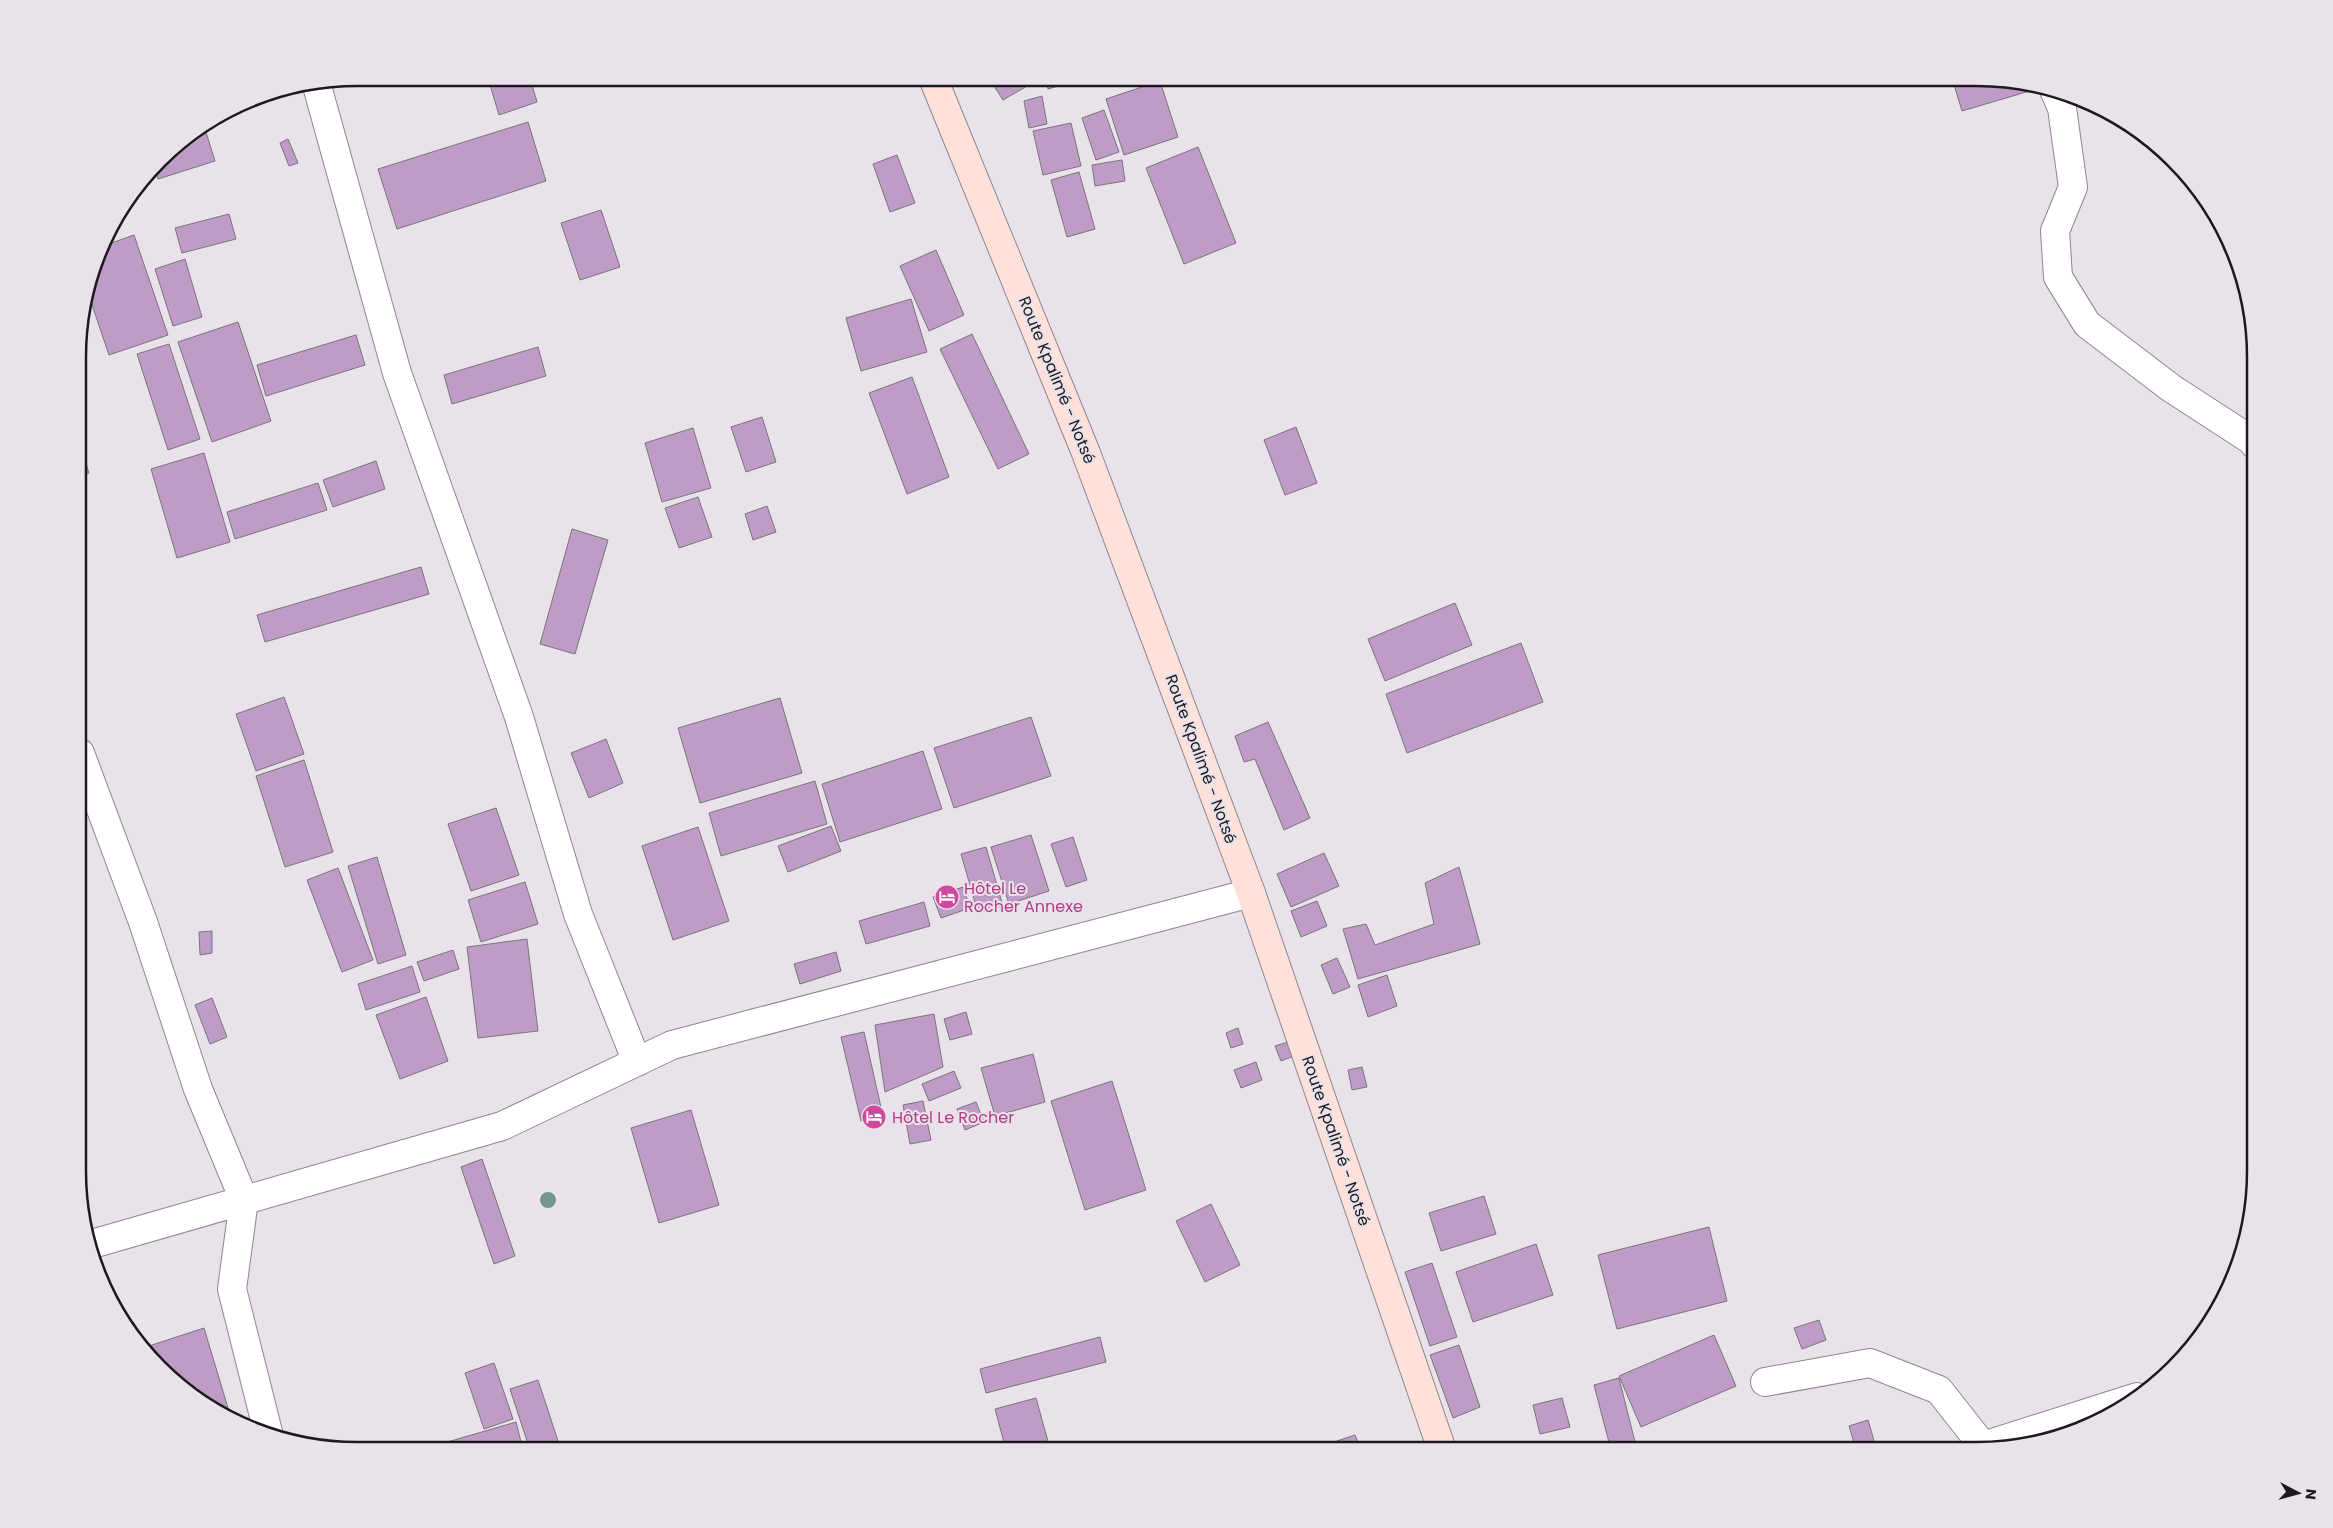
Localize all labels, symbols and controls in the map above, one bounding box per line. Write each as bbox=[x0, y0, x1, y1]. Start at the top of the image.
street label: Route Kpalimé - Notsé bbox=[1013, 293, 1101, 467]
street label: Route Kpalimé - Notsé bbox=[1160, 671, 1242, 847]
place label: Hôtel Le Rocher Annexe bbox=[964, 877, 1083, 918]
hotel icon: Hôtel Le Rocher Annexe bbox=[934, 884, 960, 910]
street label: Route Kpalimé - Notsé bbox=[1296, 1053, 1376, 1229]
hotel icon: Hôtel Le Rocher bbox=[861, 1104, 887, 1130]
place label: Hôtel Le Rocher bbox=[892, 1106, 1014, 1129]
north arrow bbox=[2273, 1468, 2323, 1518]
text: N bbox=[2300, 1488, 2321, 1501]

